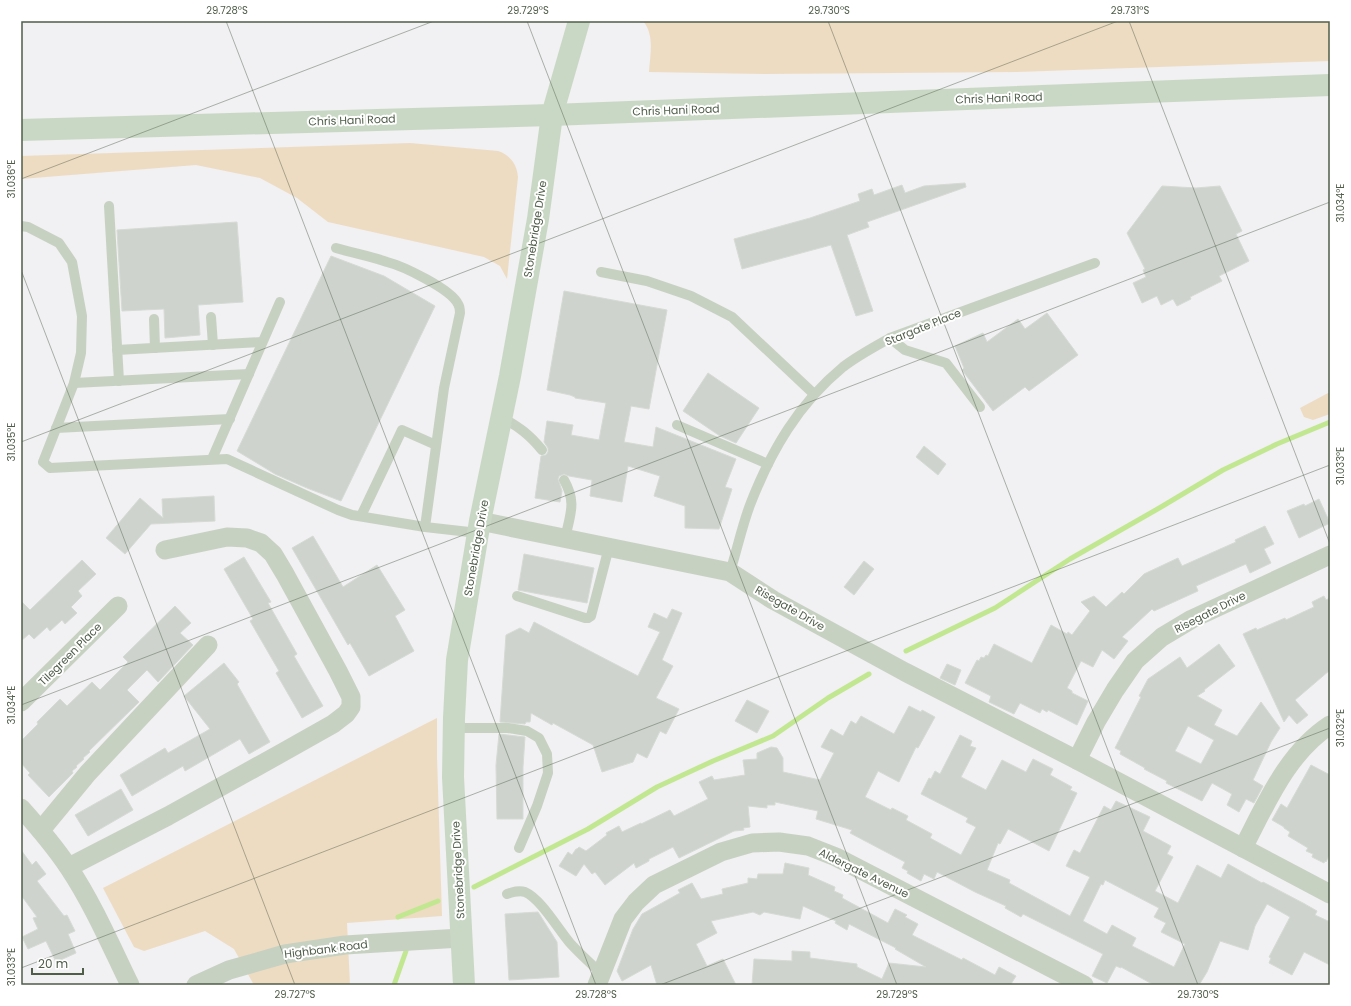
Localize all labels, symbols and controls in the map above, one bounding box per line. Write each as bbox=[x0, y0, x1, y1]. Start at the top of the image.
text: 29.728°S bbox=[206, 3, 248, 18]
text: 29.729°S bbox=[507, 3, 549, 18]
text: 29.730°S bbox=[808, 3, 850, 18]
text: 29.731°S bbox=[1111, 3, 1149, 18]
street label: Chris Hani Road bbox=[955, 88, 1043, 108]
street label: Chris Hani Road bbox=[632, 100, 720, 120]
street label: Chris Hani Road bbox=[308, 110, 396, 130]
text: 31.036°E bbox=[4, 160, 19, 198]
street label: Stonebridge Drive bbox=[519, 179, 551, 279]
text: 31.034°E bbox=[1333, 184, 1348, 222]
street label: Stargate Place bbox=[883, 304, 964, 350]
text: 31.035°E bbox=[4, 423, 19, 461]
text: 31.033°E bbox=[1333, 447, 1348, 485]
street label: Stonebridge Drive bbox=[460, 498, 492, 598]
street label: Risegate Drive bbox=[752, 582, 828, 635]
street label: Risegate Drive bbox=[1172, 587, 1249, 637]
street label: Tilegreen Place bbox=[35, 619, 105, 689]
text: 31.034°E bbox=[4, 686, 19, 724]
text: 31.032°E bbox=[1333, 709, 1348, 747]
street label: Stonebridge Drive bbox=[447, 821, 469, 919]
street label: Aldergate Avenue bbox=[816, 844, 912, 902]
street label: Highbank Road bbox=[283, 936, 369, 962]
text: 31.033°E bbox=[4, 948, 19, 986]
scale bar bbox=[32, 950, 83, 976]
text: 20 m bbox=[38, 955, 68, 972]
text: 29.727°S bbox=[275, 987, 316, 1002]
text: 29.728°S bbox=[575, 987, 617, 1002]
text: 29.729°S bbox=[876, 987, 918, 1002]
text: 29.730°S bbox=[1177, 987, 1219, 1002]

